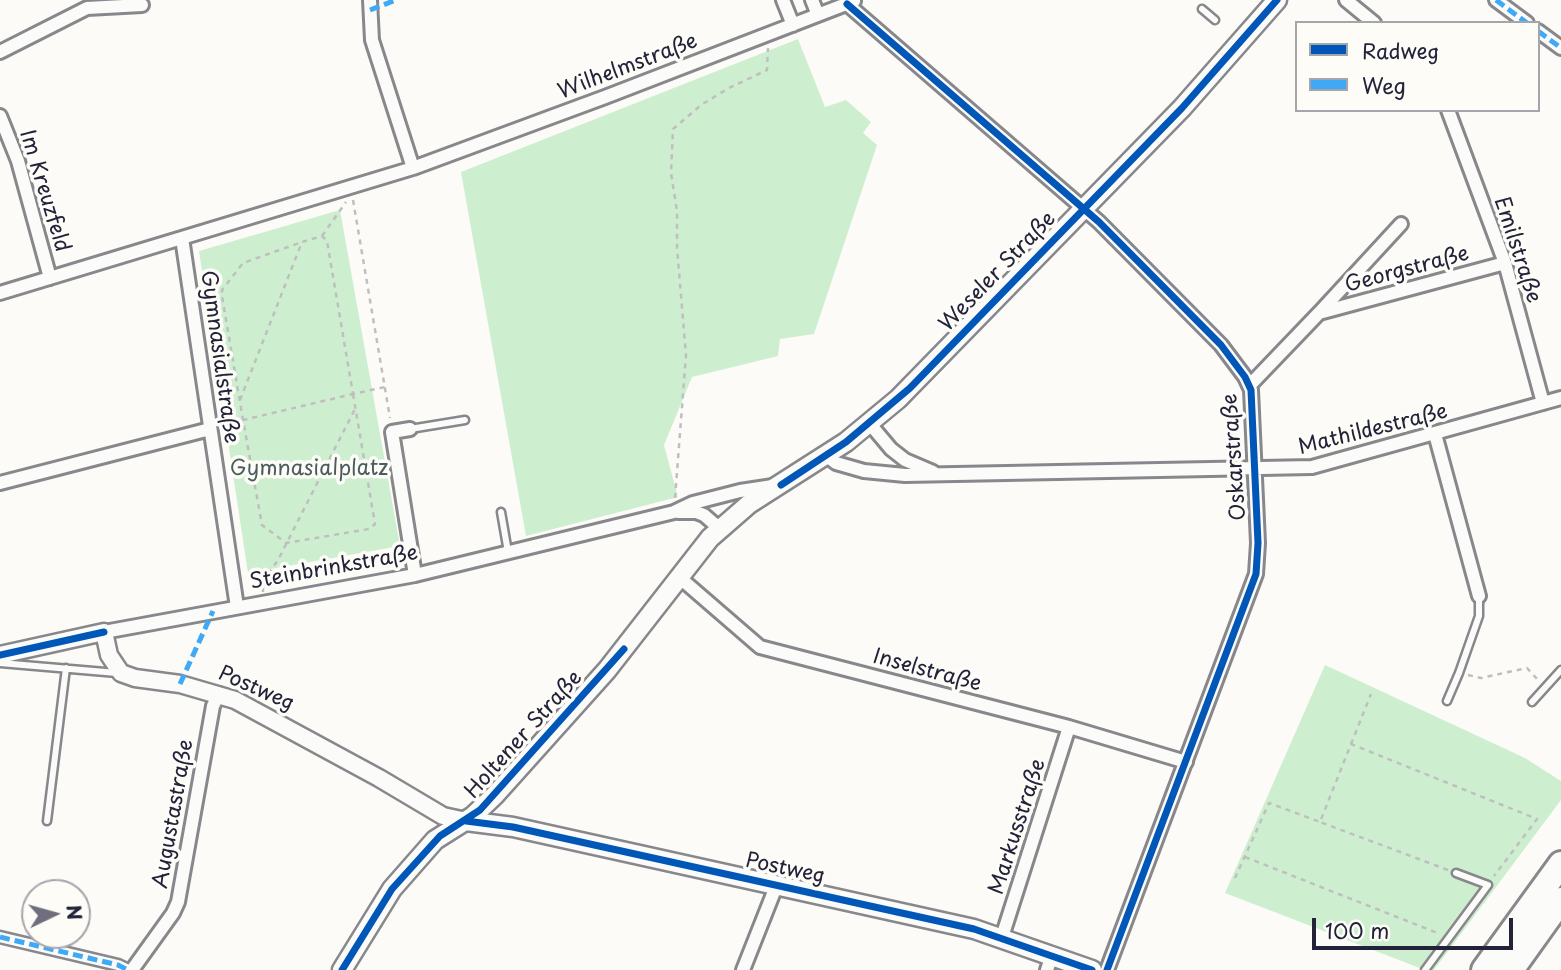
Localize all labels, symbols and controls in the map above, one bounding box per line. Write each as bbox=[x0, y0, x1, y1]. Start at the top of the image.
legend bbox=[1295, 21, 1540, 112]
street label: Wilhelmstraße bbox=[555, 29, 701, 105]
text: Radweg bbox=[1362, 34, 1439, 66]
text: Weg bbox=[1362, 69, 1406, 101]
street label: Im Kreuzfeld bbox=[13, 127, 75, 255]
street label: Emilstraße bbox=[1488, 194, 1546, 306]
street label: Weseler Straße bbox=[935, 207, 1061, 337]
street label: Georgstraße bbox=[1342, 241, 1472, 299]
street label: Gymnasialstraße bbox=[194, 269, 244, 445]
street label: Oskarstraße bbox=[1218, 393, 1252, 521]
street label: Mathildestraße bbox=[1296, 399, 1450, 461]
park label: Gymnasialplatz bbox=[230, 456, 388, 482]
street label: Steinbrinkstraße bbox=[248, 541, 420, 595]
street label: Inselstraße bbox=[870, 644, 984, 698]
street label: Postweg bbox=[214, 661, 298, 717]
street label: Holtener Straße bbox=[460, 666, 588, 804]
street label: Augustastraße bbox=[148, 738, 200, 890]
street label: Markusstraße bbox=[984, 756, 1052, 898]
street label: Postweg bbox=[743, 848, 827, 890]
north arrow bbox=[21, 879, 91, 949]
text: N bbox=[60, 904, 90, 921]
scale bar bbox=[1316, 904, 1517, 948]
text: 100 m bbox=[1325, 914, 1389, 946]

